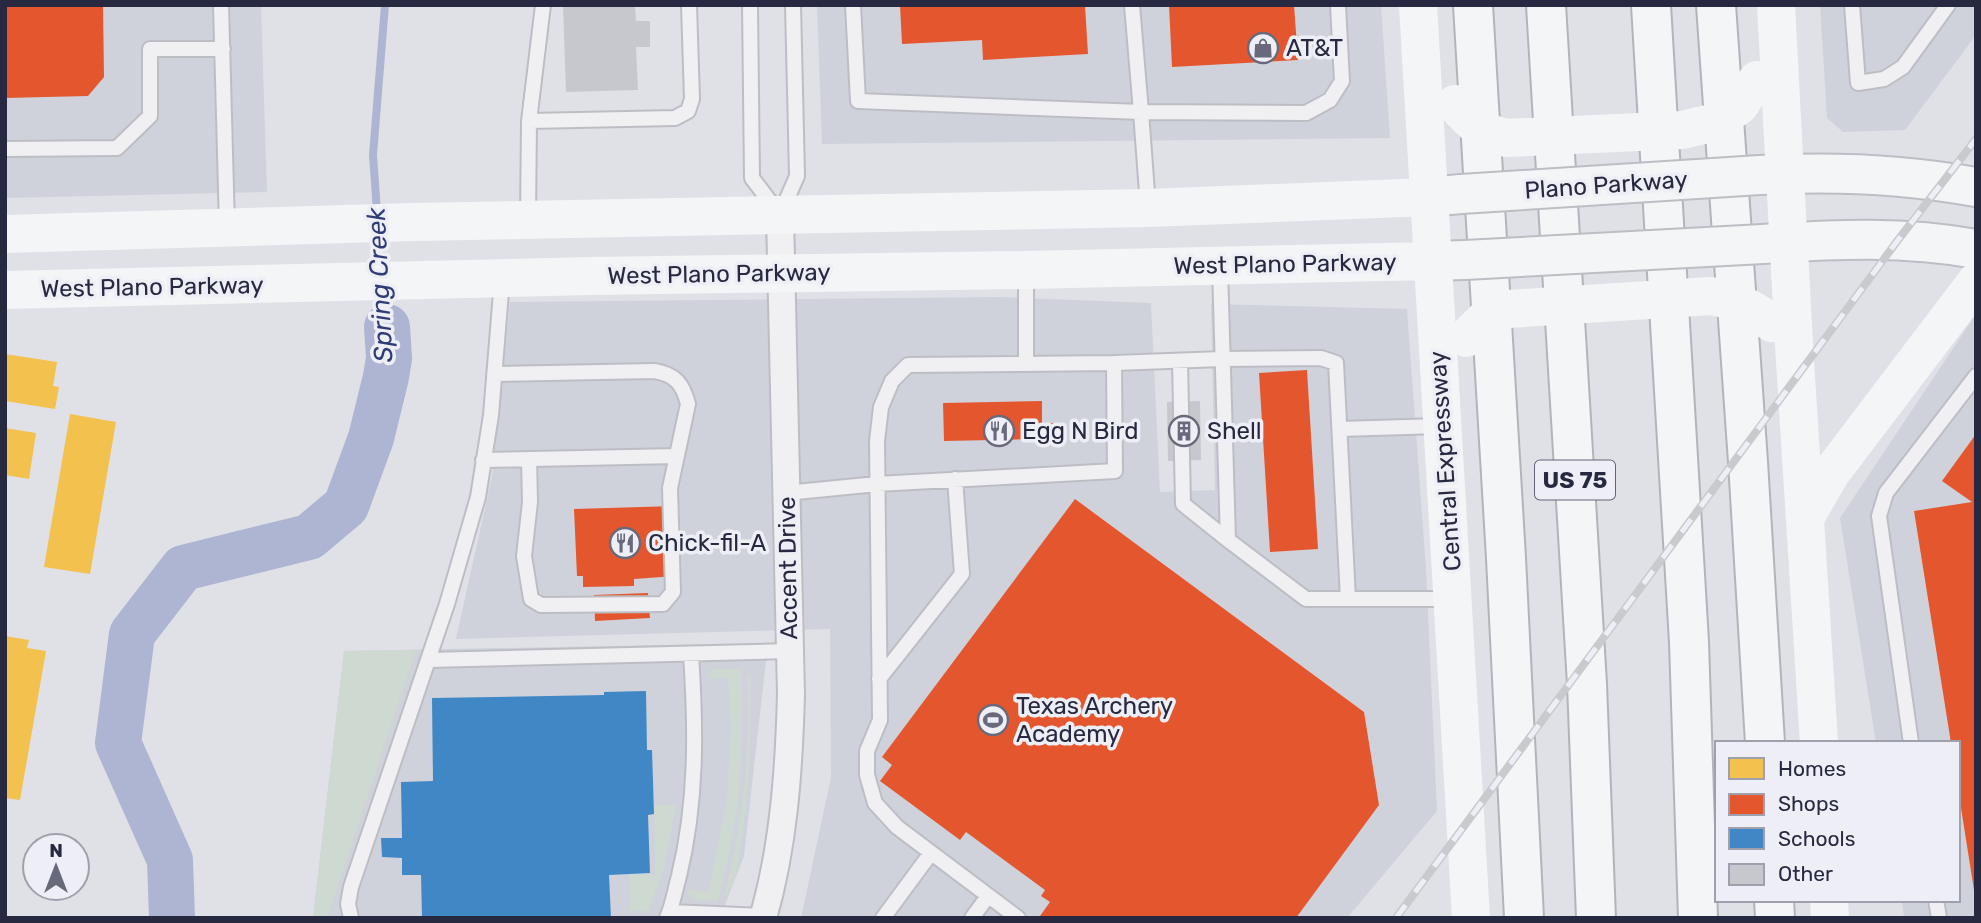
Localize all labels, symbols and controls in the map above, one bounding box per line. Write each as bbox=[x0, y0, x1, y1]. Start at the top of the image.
shop icon: AT&T bbox=[1246, 31, 1280, 65]
place label: AT&T bbox=[1286, 34, 1343, 62]
street label: Plano Parkway bbox=[1523, 165, 1689, 205]
water label: Spring Creek bbox=[360, 206, 400, 363]
street label: West Plano Parkway bbox=[1173, 248, 1397, 280]
street label: West Plano Parkway bbox=[607, 258, 831, 290]
street label: West Plano Parkway bbox=[40, 271, 264, 303]
street label: Central Expressway bbox=[1423, 350, 1467, 572]
restaurant icon: Egg N Bird bbox=[982, 414, 1016, 448]
building icon: Shell bbox=[1167, 414, 1201, 448]
place label: Egg N Bird bbox=[1022, 417, 1139, 445]
place label: Shell bbox=[1207, 417, 1262, 445]
road number: US 75 bbox=[1535, 460, 1615, 500]
street label: Accent Drive bbox=[773, 496, 803, 640]
restaurant icon: Chick-fil-A bbox=[608, 526, 642, 560]
place label: Chick-fil-A bbox=[648, 529, 766, 557]
place label: Texas Archery Academy bbox=[1016, 692, 1173, 748]
sports icon: Texas Archery Academy bbox=[976, 703, 1010, 737]
legend bbox=[1715, 741, 1960, 902]
text: Homes bbox=[1778, 756, 1846, 781]
text: Shops bbox=[1778, 791, 1839, 816]
text: Schools bbox=[1778, 826, 1855, 851]
north arrow bbox=[21, 832, 91, 902]
text: N bbox=[49, 839, 63, 862]
text: Other bbox=[1778, 861, 1833, 886]

